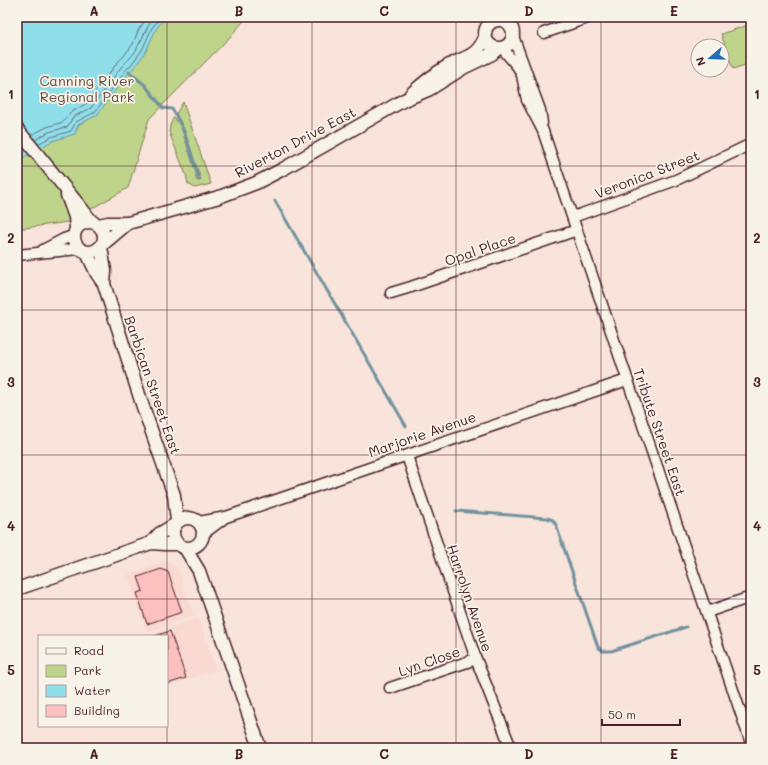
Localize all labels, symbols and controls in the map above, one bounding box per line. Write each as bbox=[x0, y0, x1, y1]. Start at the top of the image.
text: A bbox=[89, 2, 99, 19]
text: B bbox=[235, 2, 244, 19]
text: C bbox=[379, 2, 389, 19]
text: D bbox=[524, 2, 534, 19]
text: E bbox=[670, 2, 678, 19]
north arrow bbox=[690, 38, 730, 78]
text: N bbox=[692, 55, 709, 68]
park label: Canning River Regional Park bbox=[39, 71, 135, 106]
text: 1 bbox=[8, 85, 14, 102]
text: 1 bbox=[754, 85, 760, 102]
street label: Riverton Drive East bbox=[231, 102, 359, 182]
street label: Veronica Street bbox=[592, 145, 702, 203]
street label: Opal Place bbox=[442, 228, 518, 270]
text: 2 bbox=[7, 229, 15, 246]
text: 2 bbox=[753, 229, 761, 246]
street label: Barbican Street East bbox=[120, 313, 186, 457]
street label: Tribute Street East bbox=[629, 366, 691, 498]
text: 3 bbox=[7, 373, 15, 390]
text: 3 bbox=[753, 373, 761, 390]
street label: Marjorie Avenue bbox=[366, 407, 478, 461]
text: 4 bbox=[7, 517, 15, 534]
text: 4 bbox=[753, 517, 761, 534]
street label: Harrolyn Avenue bbox=[443, 542, 497, 654]
legend bbox=[38, 635, 168, 727]
text: Road bbox=[74, 642, 104, 658]
street label: Lyn Close bbox=[396, 642, 462, 680]
text: 5 bbox=[7, 661, 15, 678]
text: 5 bbox=[753, 661, 761, 678]
text: Park bbox=[74, 662, 101, 678]
text: Water bbox=[74, 682, 111, 698]
scale bar bbox=[602, 701, 680, 727]
text: Building bbox=[74, 702, 120, 718]
text: 50 m bbox=[608, 706, 636, 722]
text: A bbox=[89, 745, 99, 762]
text: B bbox=[235, 745, 244, 762]
text: C bbox=[379, 745, 389, 762]
text: D bbox=[524, 745, 534, 762]
text: E bbox=[670, 745, 678, 762]

